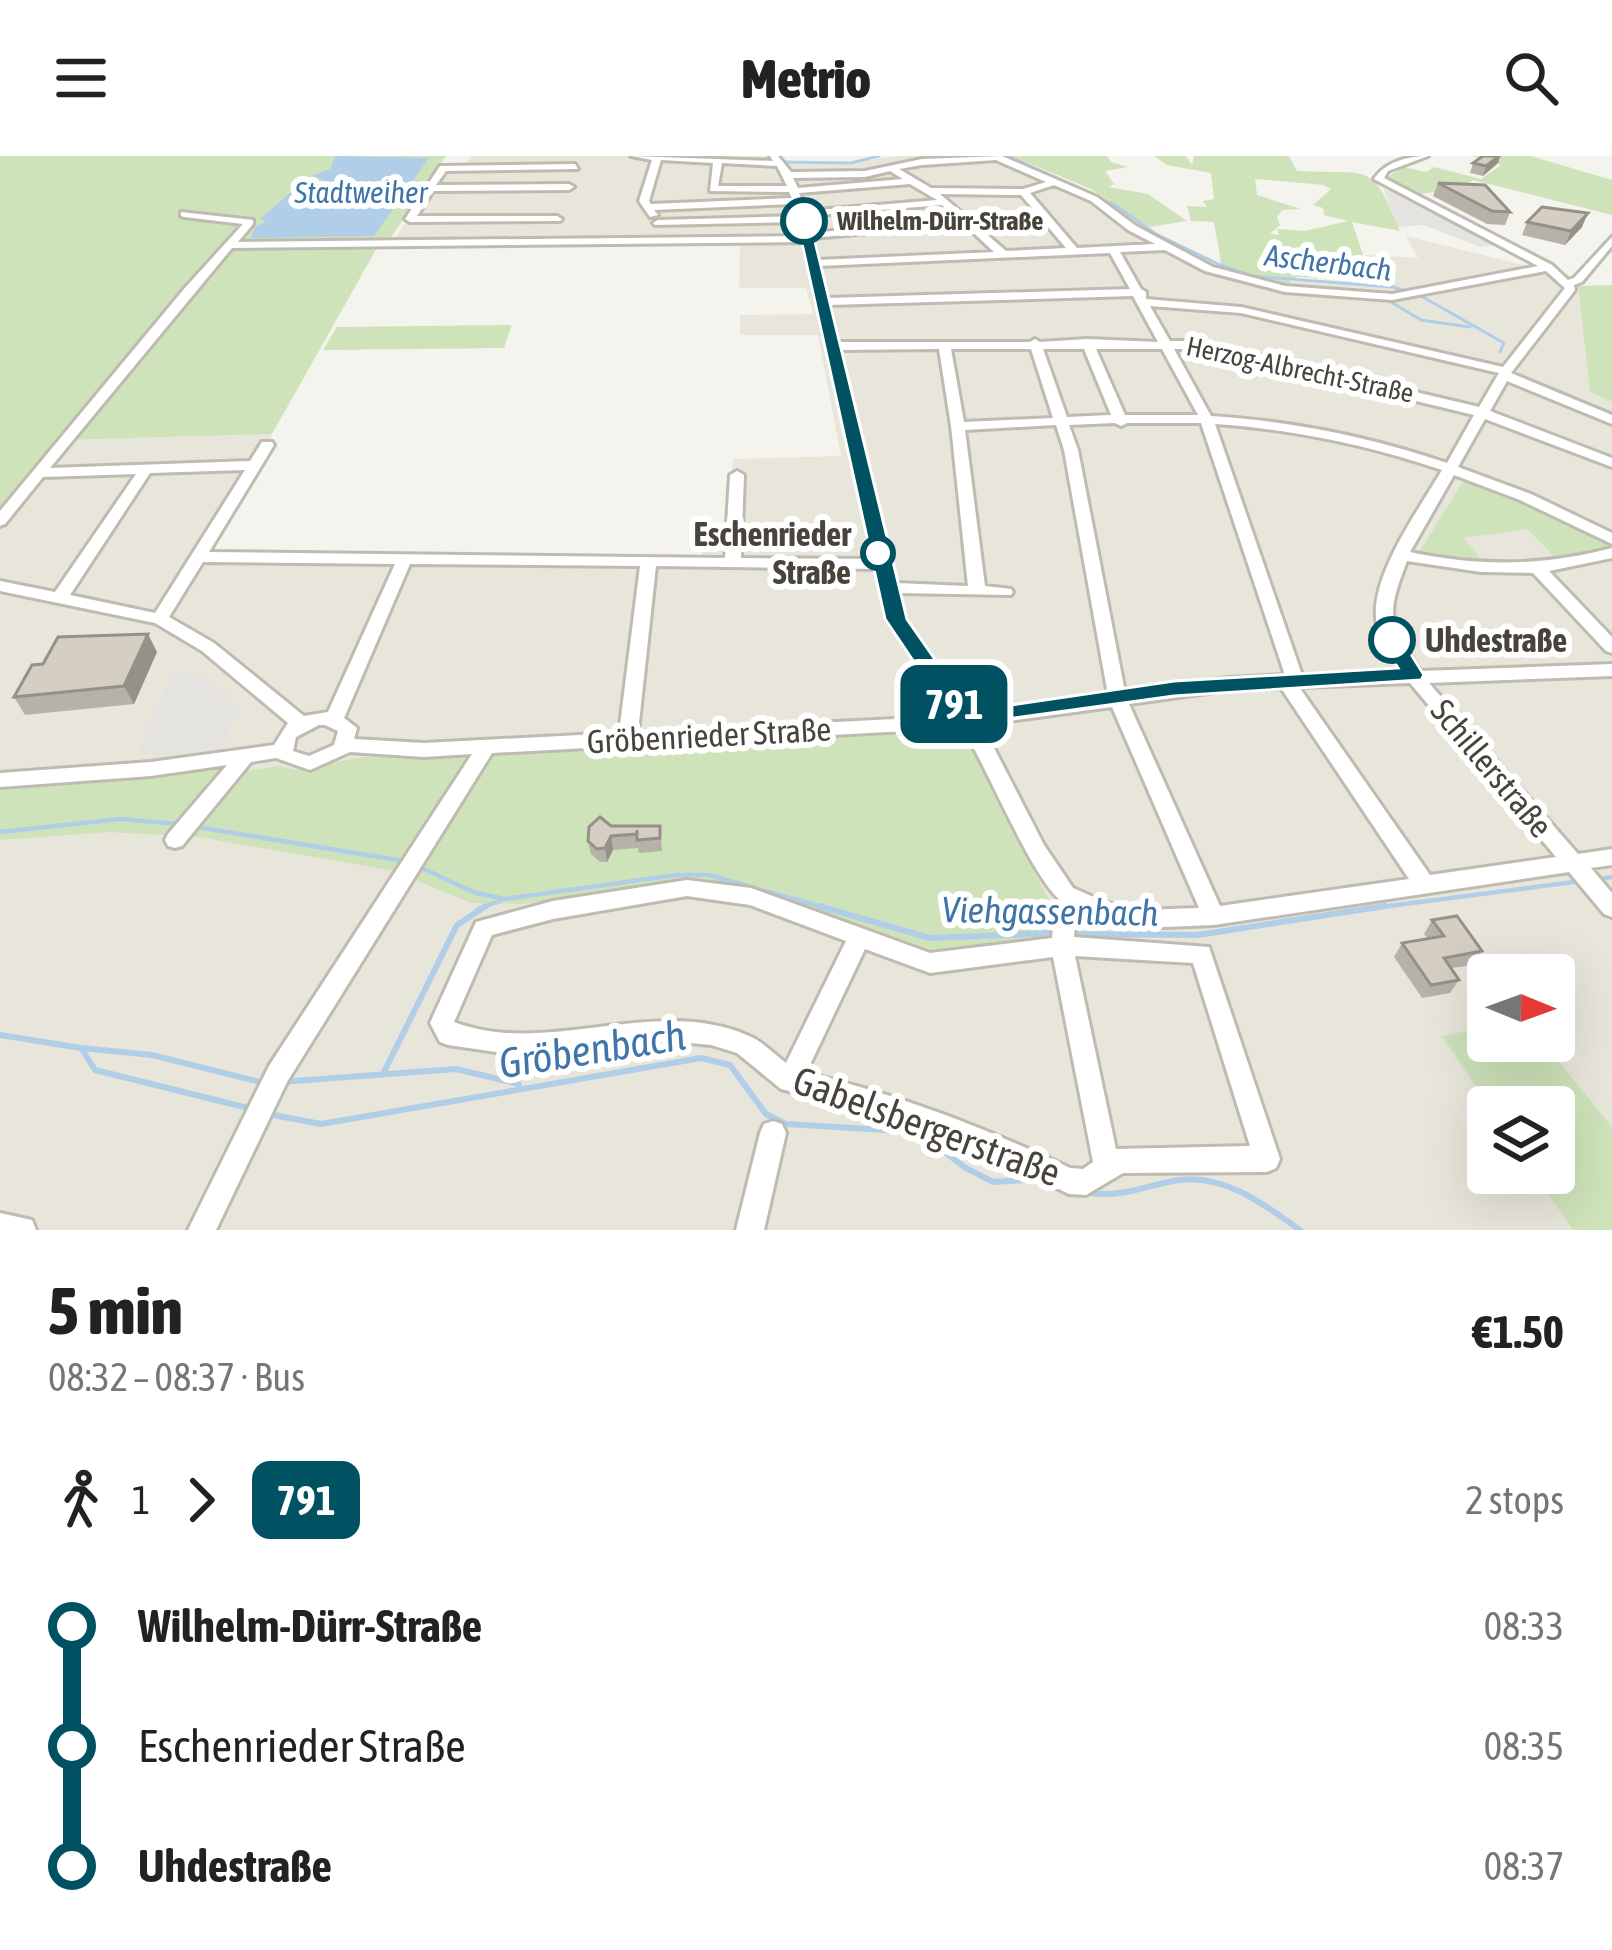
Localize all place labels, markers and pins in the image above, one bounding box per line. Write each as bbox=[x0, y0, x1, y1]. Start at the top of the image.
marker: Wilhelm-Dürr-Straße bbox=[782, 199, 826, 243]
place label: Wilhelm-Dürr-Straße bbox=[836, 205, 1044, 236]
place label: Eschenrieder Straße bbox=[694, 515, 852, 591]
marker: Eschenrieder Straße bbox=[862, 537, 894, 569]
marker: Uhdestraße bbox=[1370, 618, 1414, 662]
place label: Uhdestraße bbox=[1425, 621, 1567, 659]

